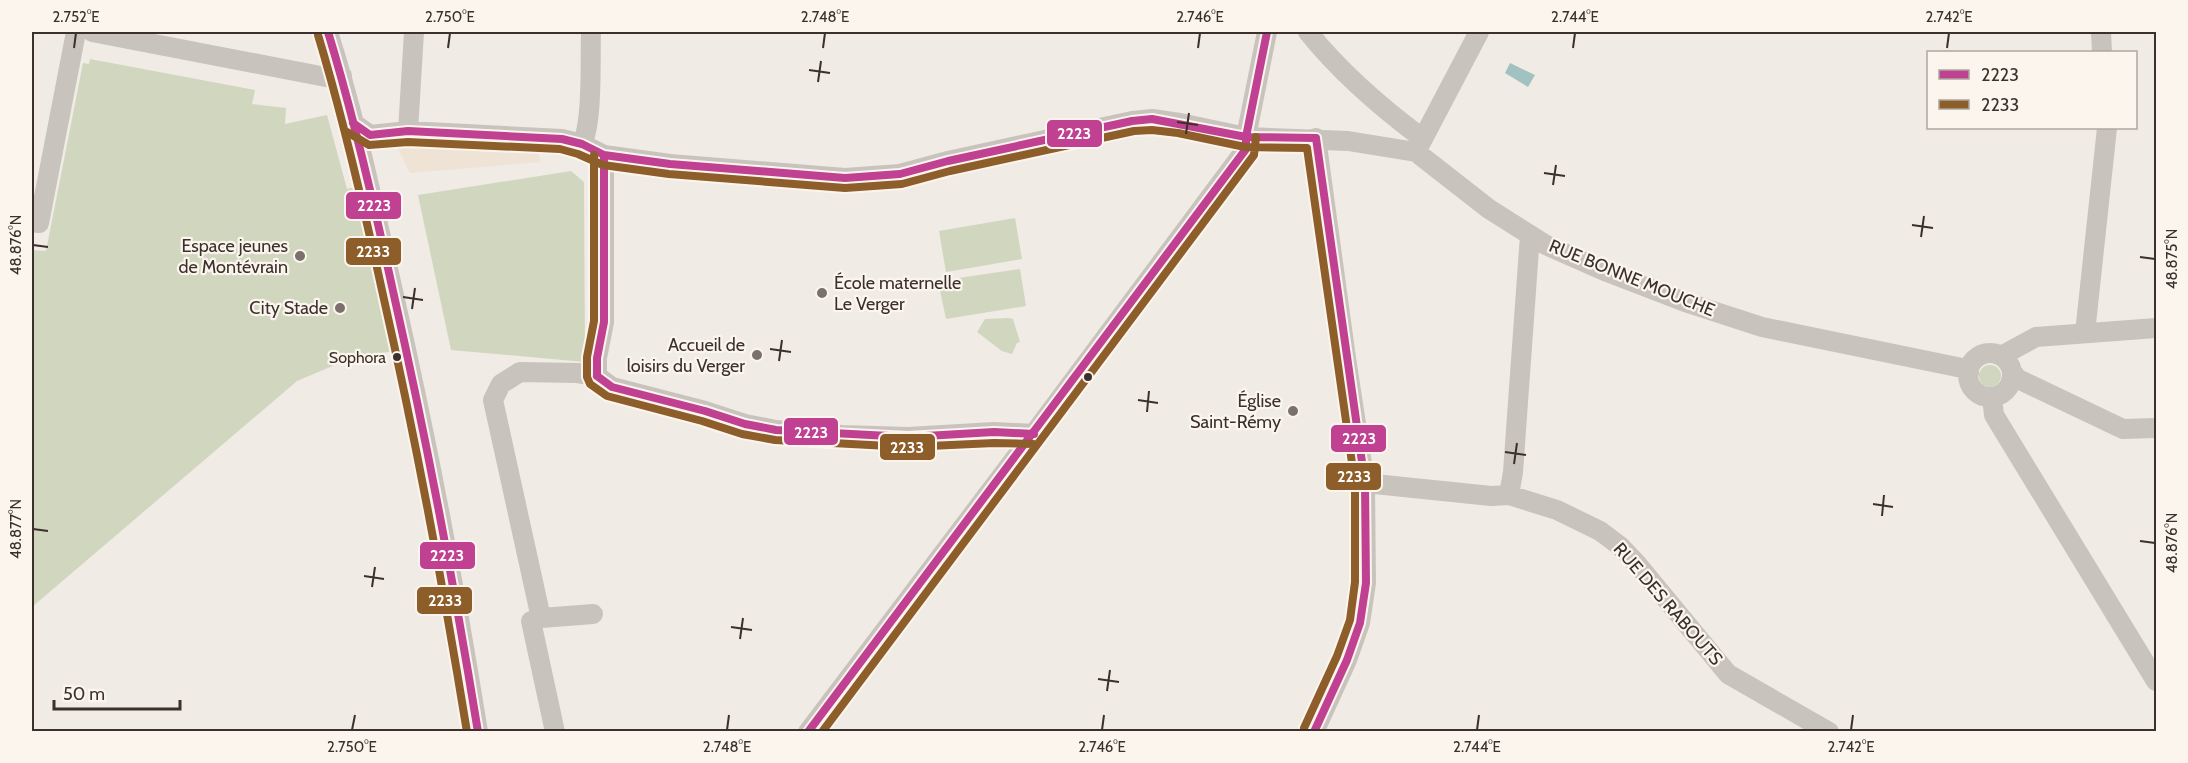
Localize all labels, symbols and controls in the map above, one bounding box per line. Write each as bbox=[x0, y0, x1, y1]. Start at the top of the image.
text: 2.752°E bbox=[52, 8, 100, 26]
text: 2.750°E bbox=[425, 8, 475, 26]
text: 2.748°E bbox=[801, 8, 849, 26]
text: 2.746°E bbox=[1176, 8, 1224, 26]
text: 2.744°E bbox=[1551, 8, 1599, 26]
text: 2.742°E bbox=[1925, 8, 1973, 26]
legend bbox=[1927, 51, 2137, 129]
text: 2223 bbox=[1981, 64, 2019, 86]
text: 2233 bbox=[1981, 94, 2019, 116]
line badge: 2223 bbox=[1046, 119, 1103, 148]
text: 2223 bbox=[1057, 124, 1091, 143]
line badge: 2223 bbox=[345, 191, 402, 220]
text: 2223 bbox=[357, 196, 391, 215]
text: 48.876°N bbox=[7, 215, 25, 275]
text: 48.875°N bbox=[2163, 229, 2181, 289]
place label: Espace jeunes de Montévrain bbox=[178, 235, 288, 278]
street label: RUE BONNE MOUCHE bbox=[1546, 235, 1718, 321]
line badge: 2233 bbox=[345, 237, 402, 266]
text: 2233 bbox=[356, 242, 390, 261]
marker: Espace jeunes de Montévrain bbox=[293, 249, 307, 263]
place label: École maternelle Le Verger bbox=[834, 272, 961, 315]
marker: École maternelle Le Verger bbox=[815, 286, 829, 300]
place label: City Stade bbox=[249, 297, 328, 319]
marker: City Stade bbox=[333, 301, 347, 315]
place label: Accueil de loisirs du Verger bbox=[627, 334, 745, 377]
place label: Sophora bbox=[329, 348, 386, 367]
marker: Accueil de loisirs du Verger bbox=[750, 348, 764, 362]
marker: Sophora bbox=[391, 351, 403, 363]
unlabelled marker bbox=[1082, 371, 1094, 383]
place label: Église Saint-Rémy bbox=[1190, 390, 1281, 433]
marker: Église Saint-Rémy bbox=[1286, 404, 1300, 418]
line badge: 2223 bbox=[783, 417, 839, 446]
text: 2223 bbox=[794, 423, 828, 442]
line badge: 2223 bbox=[1330, 424, 1387, 453]
text: 2223 bbox=[1342, 429, 1376, 448]
line badge: 2233 bbox=[879, 433, 936, 461]
text: 2233 bbox=[890, 438, 924, 457]
line badge: 2233 bbox=[1325, 462, 1382, 491]
text: 2233 bbox=[1337, 467, 1371, 486]
text: 48.877°N bbox=[7, 499, 25, 559]
text: 48.876°N bbox=[2163, 513, 2181, 573]
street label: RUE DES RABOUTS bbox=[1609, 538, 1727, 670]
line badge: 2223 bbox=[419, 541, 476, 570]
text: 2223 bbox=[430, 546, 464, 565]
line badge: 2233 bbox=[416, 586, 473, 615]
text: 2233 bbox=[428, 591, 462, 610]
scale bar bbox=[54, 673, 180, 711]
text: 50 m bbox=[63, 683, 105, 705]
text: 2.750°E bbox=[327, 738, 377, 756]
text: 2.748°E bbox=[703, 738, 751, 756]
text: 2.746°E bbox=[1078, 738, 1126, 756]
text: 2.744°E bbox=[1453, 738, 1501, 756]
text: 2.742°E bbox=[1827, 738, 1875, 756]

